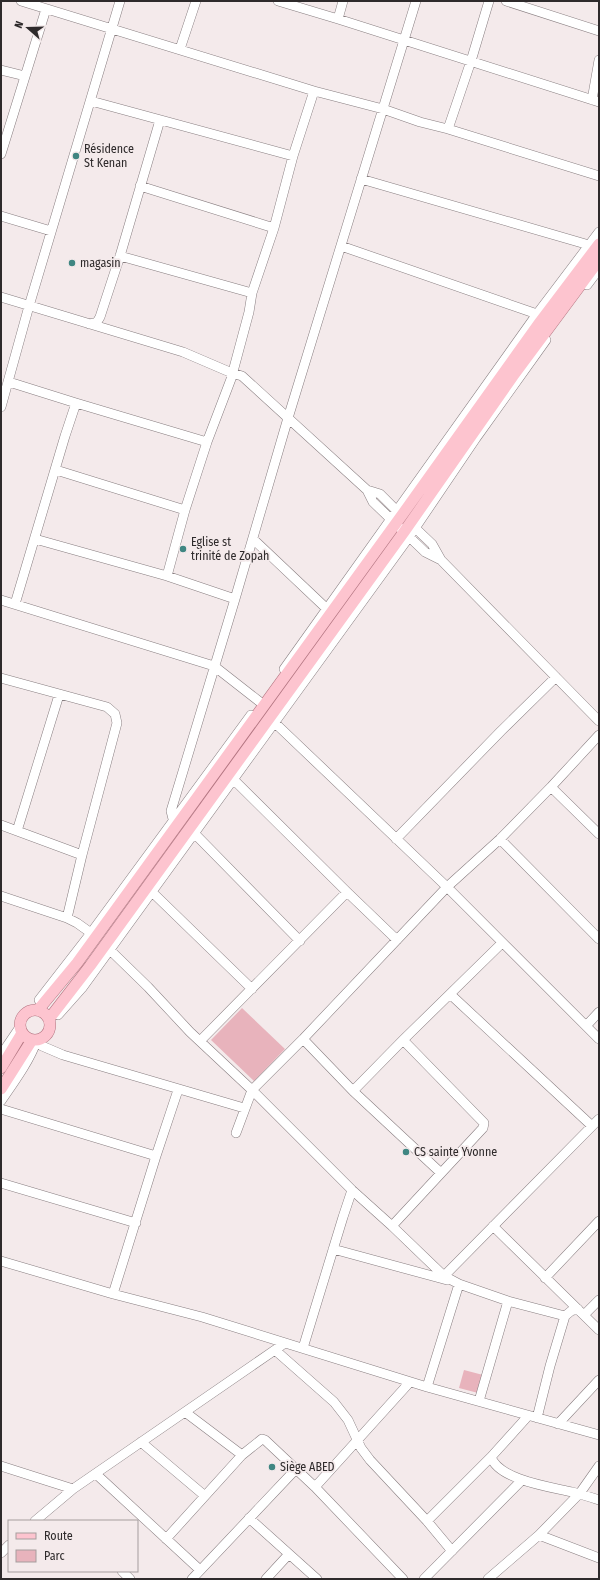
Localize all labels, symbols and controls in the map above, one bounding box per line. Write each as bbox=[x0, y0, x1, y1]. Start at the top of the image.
north arrow bbox=[8, 8, 48, 48]
text: N bbox=[12, 19, 26, 30]
place label: Résidence St Kenan bbox=[84, 142, 134, 170]
marker: Résidence St Kenan bbox=[71, 151, 81, 161]
place label: magasin bbox=[80, 256, 121, 270]
marker: magasin bbox=[67, 258, 77, 268]
place label: Eglise st trinité de Zopah bbox=[191, 535, 269, 563]
marker: Eglise st trinité de Zopah bbox=[178, 544, 188, 554]
place label: CS sainte Yvonne bbox=[414, 1145, 497, 1159]
marker: CS sainte Yvonne bbox=[401, 1147, 411, 1157]
place label: Siège ABED bbox=[280, 1460, 335, 1474]
marker: Siège ABED bbox=[267, 1462, 277, 1472]
legend bbox=[8, 1520, 138, 1572]
text: Route bbox=[44, 1529, 73, 1543]
text: Parc bbox=[44, 1549, 65, 1563]

